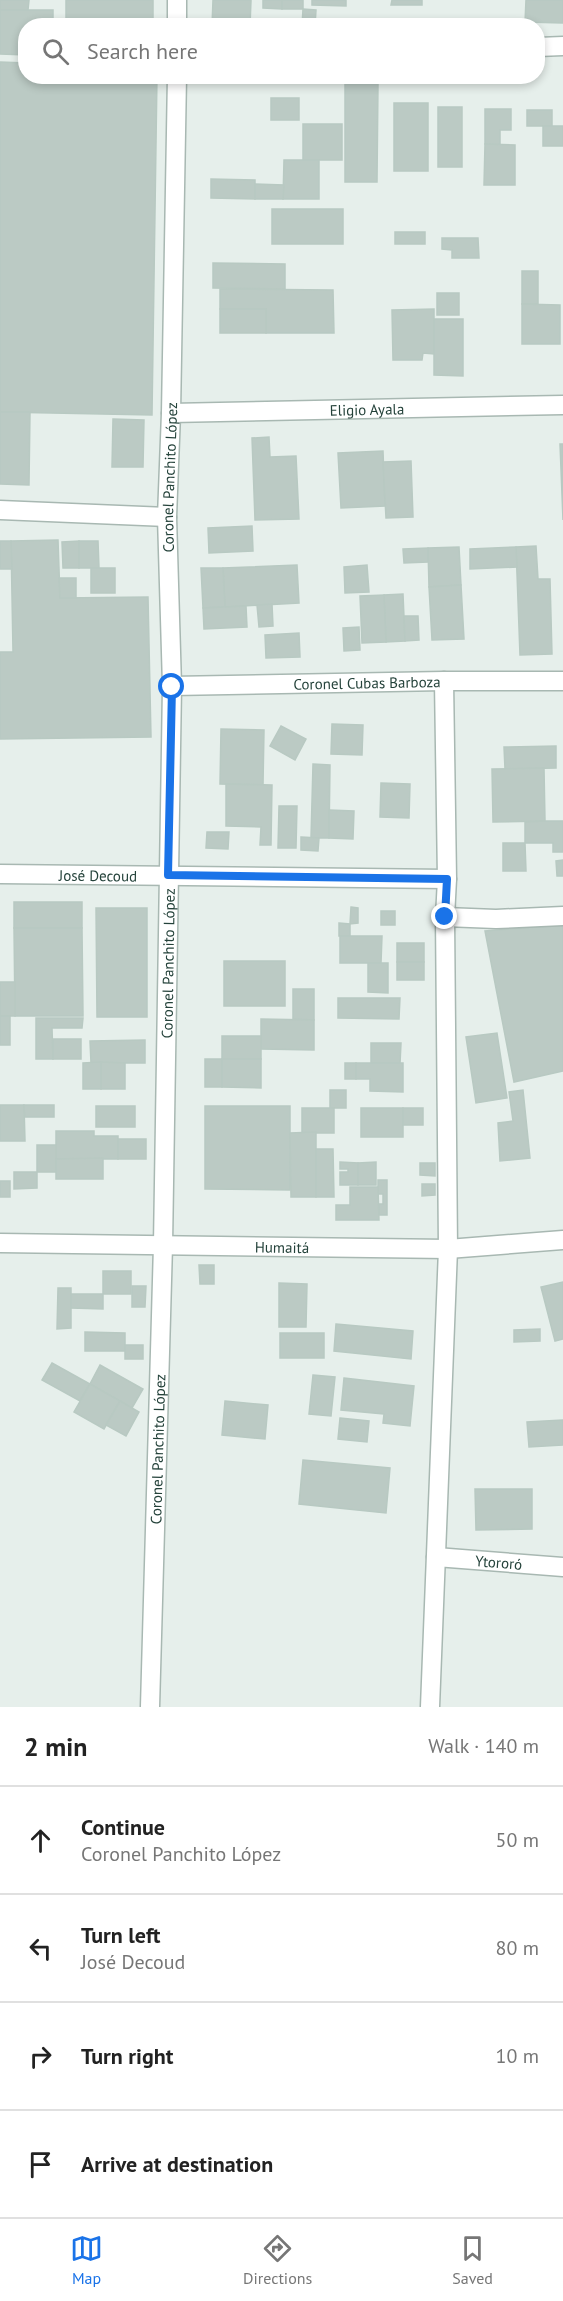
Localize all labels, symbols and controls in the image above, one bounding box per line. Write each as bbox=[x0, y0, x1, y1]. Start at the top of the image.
search box bbox=[18, 18, 545, 84]
icon: search bbox=[39, 35, 72, 68]
text: Search here bbox=[87, 37, 198, 65]
street label: Eligio Ayala bbox=[329, 399, 404, 419]
street label: Coronel Panchito López bbox=[157, 402, 181, 553]
street label: Coronel Cubas Barboza bbox=[293, 672, 441, 693]
route start bbox=[158, 673, 184, 699]
street label: José Decoud bbox=[58, 865, 137, 885]
street label: Coronel Panchito López bbox=[157, 888, 178, 1039]
route end bbox=[431, 903, 457, 929]
street label: Humaitá bbox=[255, 1237, 309, 1257]
street label: Coronel Panchito López bbox=[146, 1374, 169, 1524]
street label: Ytororó bbox=[475, 1551, 523, 1573]
text: 2 min bbox=[24, 1730, 87, 1763]
text: Walk · 140 m bbox=[428, 1733, 539, 1759]
text: Continue bbox=[81, 1813, 165, 1841]
icon: ahead bbox=[24, 1824, 57, 1857]
text: 50 m bbox=[496, 1827, 539, 1853]
text: Coronel Panchito López bbox=[81, 1841, 281, 1867]
text: Turn left bbox=[81, 1921, 161, 1949]
icon: left bbox=[24, 1932, 57, 1965]
text: 80 m bbox=[496, 1935, 539, 1961]
text: José Decoud bbox=[81, 1949, 185, 1975]
icon: right bbox=[24, 2040, 57, 2073]
text: Turn right bbox=[81, 2042, 173, 2070]
text: 10 m bbox=[496, 2043, 539, 2069]
icon: arrive bbox=[24, 2148, 57, 2181]
text: Arrive at destination bbox=[81, 2150, 273, 2178]
tab: Map bbox=[70, 2232, 103, 2288]
tab: Directions bbox=[243, 2232, 312, 2288]
tab: Saved bbox=[452, 2232, 493, 2288]

